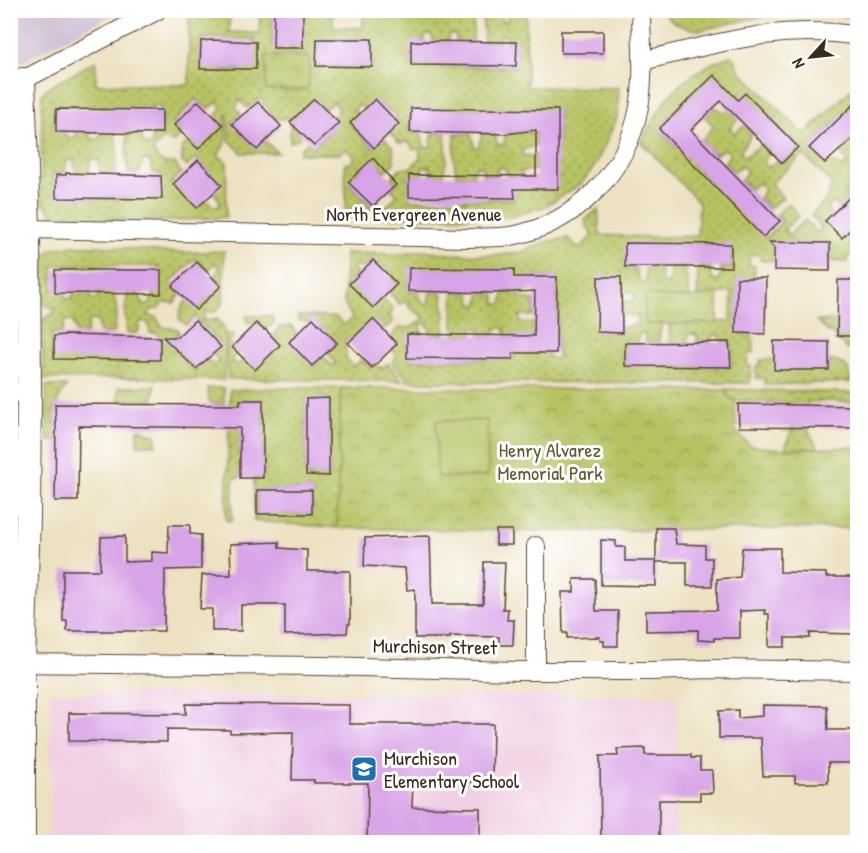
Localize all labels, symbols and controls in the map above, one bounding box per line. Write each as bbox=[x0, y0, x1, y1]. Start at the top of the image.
north arrow bbox=[781, 27, 841, 87]
text: N bbox=[786, 55, 809, 73]
street label: North Evergreen Avenue bbox=[326, 200, 502, 227]
park label: Henry Alvarez Memorial Park bbox=[498, 436, 602, 486]
street label: Murchison Street bbox=[373, 631, 498, 661]
place label: Murchison Elementary School bbox=[384, 744, 520, 794]
school or university icon: Murchison Elementary School bbox=[349, 754, 379, 784]

